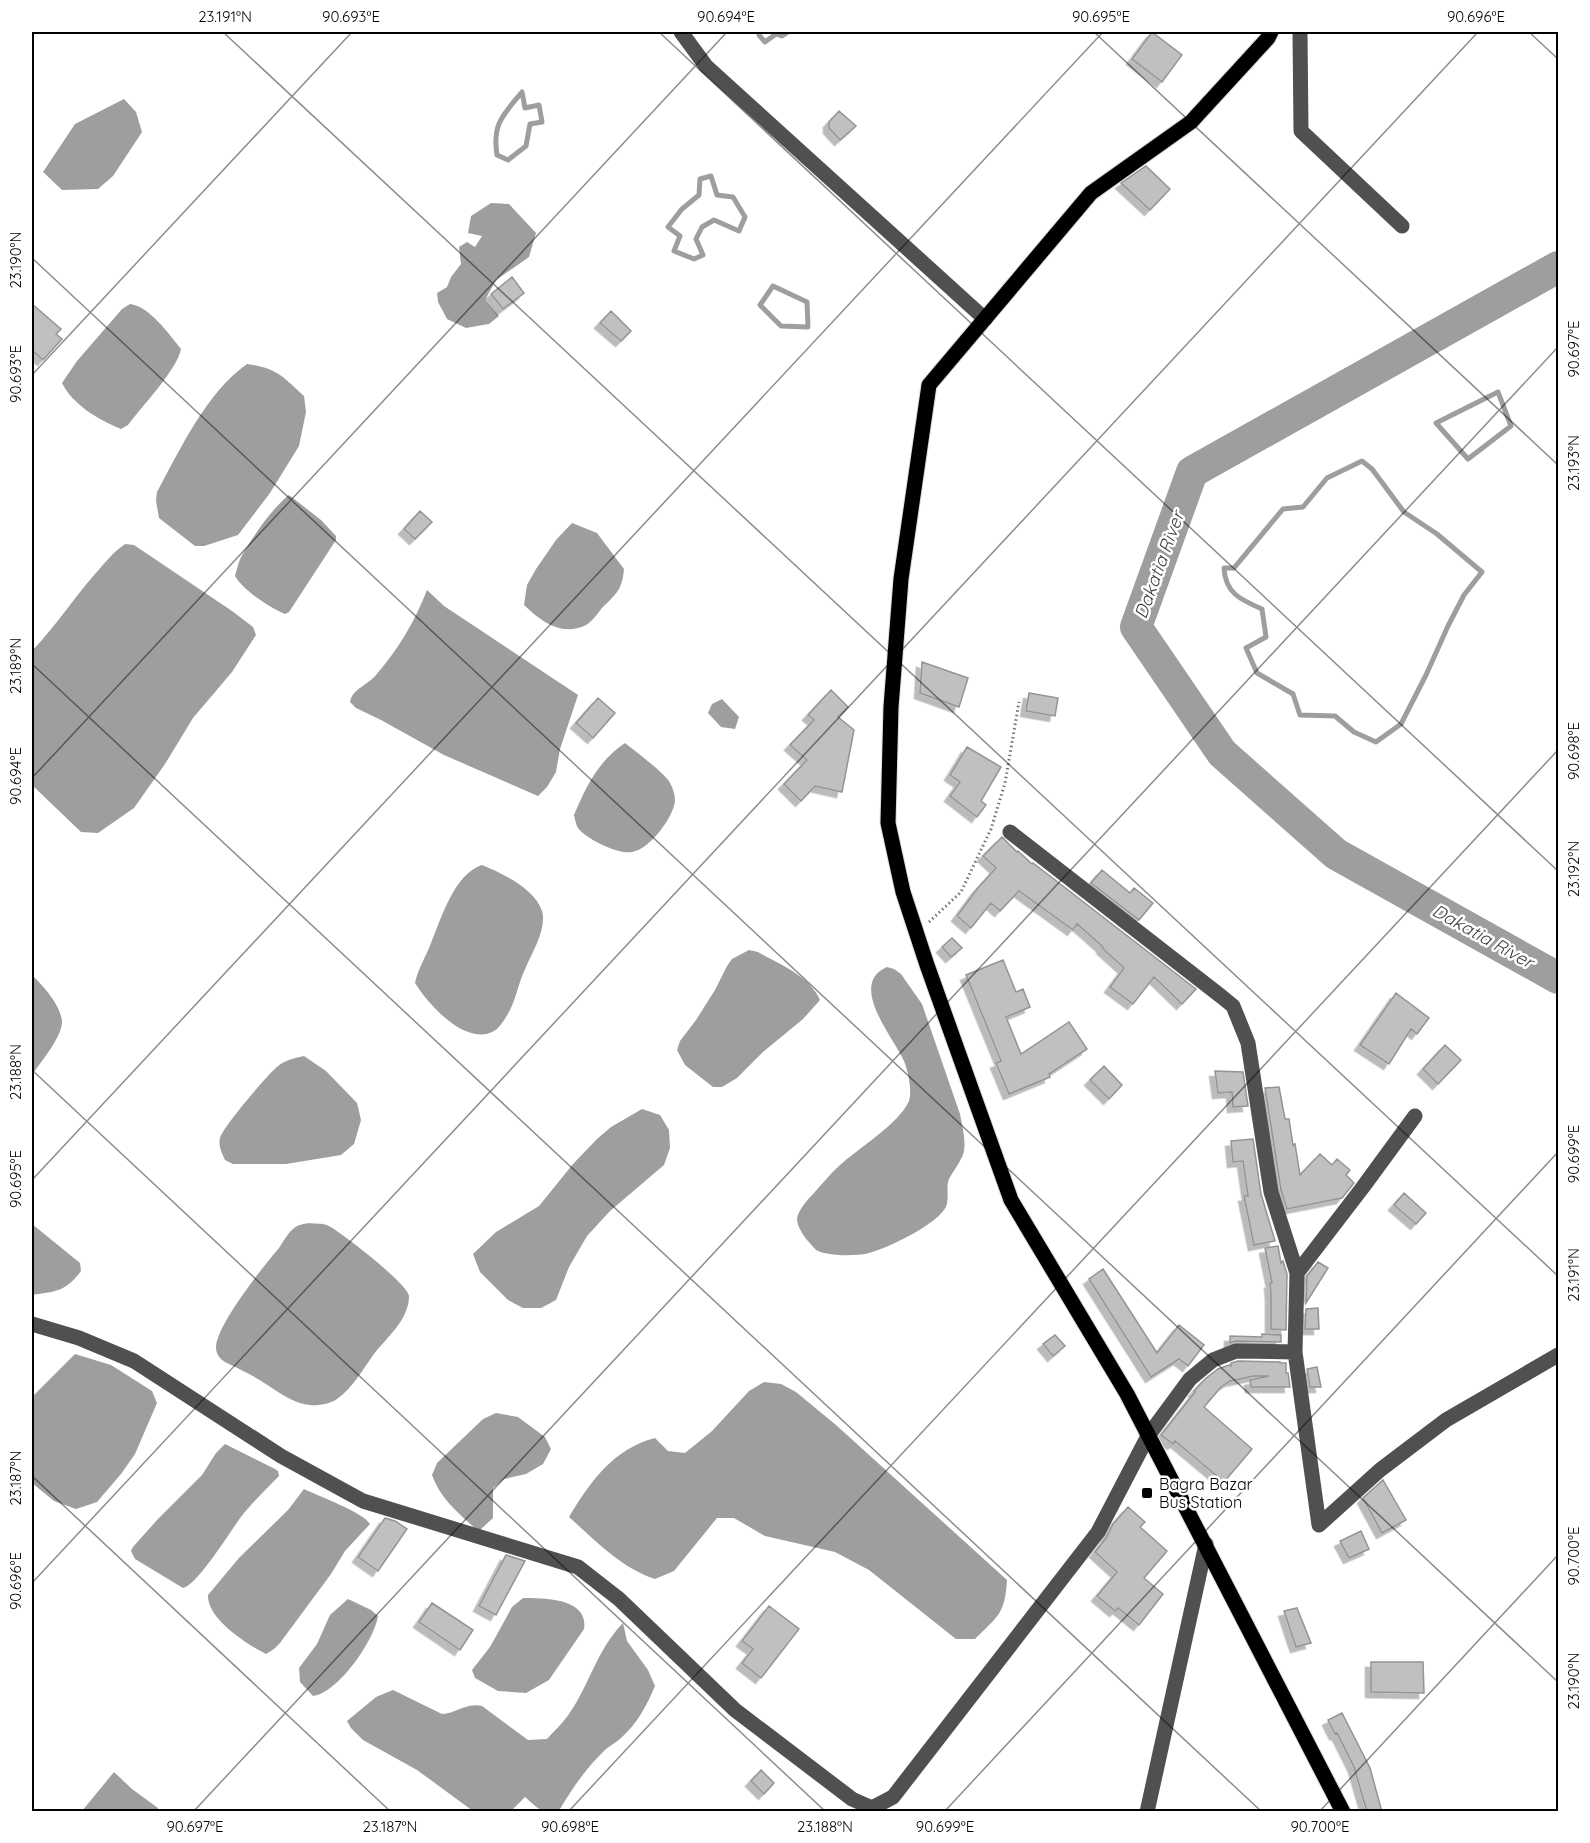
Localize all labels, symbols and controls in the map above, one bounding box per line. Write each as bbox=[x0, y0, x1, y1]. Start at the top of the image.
text: 23.191°N bbox=[198, 7, 252, 26]
text: 90.693°E bbox=[322, 7, 380, 26]
text: 90.694°E bbox=[697, 7, 755, 26]
text: 90.695°E bbox=[1072, 7, 1130, 26]
text: 90.696°E bbox=[1447, 7, 1505, 26]
text: 23.190°N bbox=[6, 232, 25, 289]
text: 90.697°E bbox=[1564, 320, 1583, 378]
text: 90.693°E bbox=[6, 345, 25, 403]
text: 23.193°N bbox=[1564, 435, 1583, 491]
water label: Dakatia River bbox=[1129, 506, 1190, 622]
text: 23.189°N bbox=[6, 638, 25, 694]
text: 90.698°E bbox=[1564, 722, 1583, 780]
text: 90.694°E bbox=[6, 747, 25, 805]
text: 23.192°N bbox=[1564, 841, 1583, 897]
water label: Dakatia River bbox=[1428, 899, 1540, 974]
text: 23.188°N bbox=[6, 1044, 25, 1100]
text: 90.699°E bbox=[1564, 1125, 1583, 1183]
text: 90.695°E bbox=[6, 1150, 25, 1208]
text: 23.191°N bbox=[1564, 1248, 1583, 1302]
text: 23.187°N bbox=[6, 1450, 25, 1506]
place label: Bagra Bazar Bus Station bbox=[1159, 1474, 1253, 1512]
marker: Bagra Bazar Bus Station bbox=[1140, 1486, 1154, 1500]
text: 90.700°E bbox=[1564, 1526, 1583, 1586]
text: 90.696°E bbox=[6, 1552, 25, 1610]
text: 23.190°N bbox=[1564, 1653, 1583, 1710]
text: 90.697°E bbox=[166, 1817, 224, 1836]
text: 23.187°N bbox=[362, 1817, 418, 1836]
text: 90.698°E bbox=[541, 1817, 599, 1836]
text: 23.188°N bbox=[797, 1817, 853, 1836]
text: 90.699°E bbox=[916, 1817, 974, 1836]
text: 90.700°E bbox=[1290, 1817, 1350, 1836]

